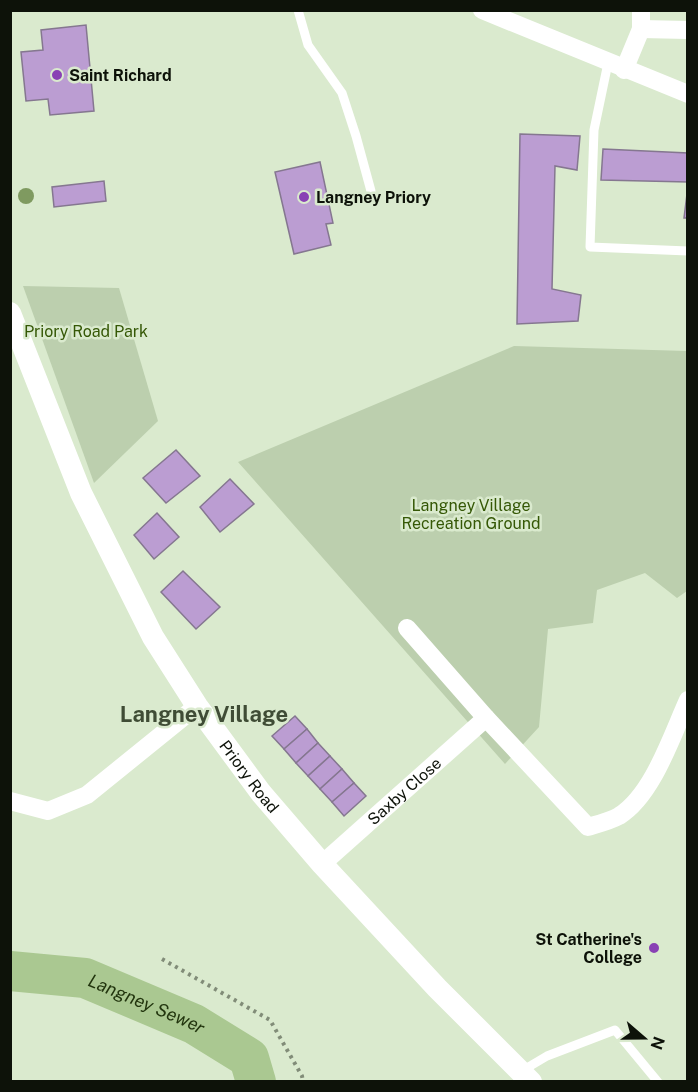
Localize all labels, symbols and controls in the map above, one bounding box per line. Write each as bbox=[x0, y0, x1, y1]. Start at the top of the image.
place label: Saint Richard bbox=[69, 66, 172, 85]
marker: Saint Richard bbox=[50, 68, 64, 82]
place label: Langney Priory bbox=[316, 188, 431, 207]
marker: Langney Priory bbox=[297, 190, 311, 204]
park label: Priory Road Park bbox=[24, 322, 148, 341]
park label: Langney Village Recreation Ground bbox=[401, 496, 541, 533]
district label: Langney Village bbox=[120, 701, 288, 727]
street label: Priory Road bbox=[215, 737, 283, 817]
street label: Saxby Close bbox=[364, 754, 445, 829]
place label: St Catherine's College bbox=[535, 930, 642, 967]
marker: St Catherine's College bbox=[647, 941, 661, 955]
water label: Langney Sewer bbox=[85, 970, 209, 1038]
north arrow bbox=[614, 1008, 674, 1068]
text: N bbox=[647, 1034, 669, 1052]

